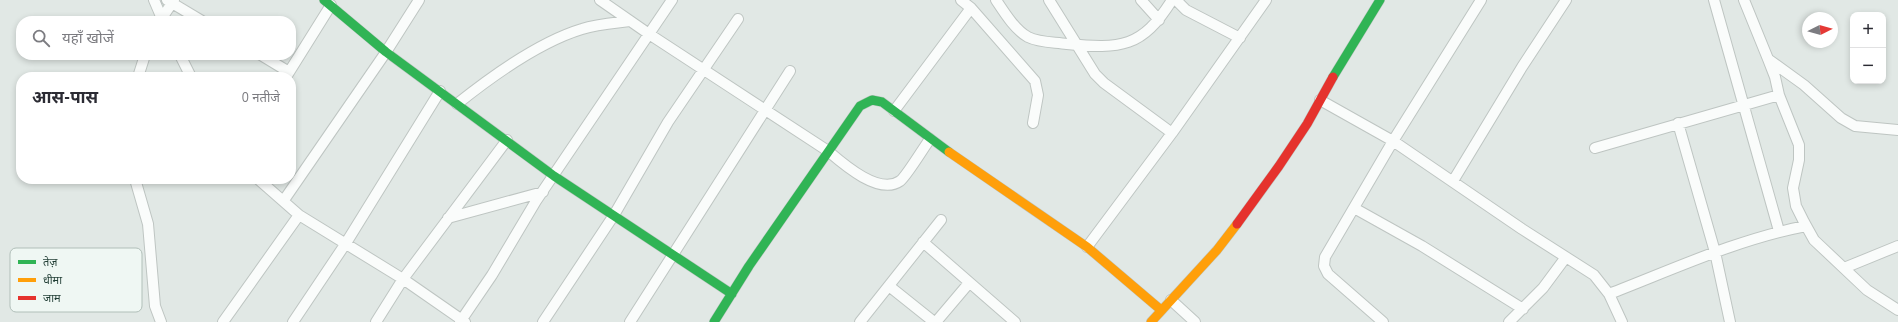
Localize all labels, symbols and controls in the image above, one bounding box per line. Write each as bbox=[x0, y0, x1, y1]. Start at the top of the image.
north arrow bbox=[1802, 12, 1838, 48]
map controls bbox=[1850, 12, 1886, 84]
button: + bbox=[1850, 12, 1886, 48]
search box bbox=[16, 16, 296, 60]
icon: search bbox=[30, 27, 52, 49]
text: यहाँ खोजें bbox=[62, 28, 114, 47]
button: − bbox=[1850, 48, 1886, 84]
text: आस-पास bbox=[32, 86, 98, 108]
text: 0 नतीजे bbox=[242, 89, 280, 106]
legend bbox=[10, 248, 142, 312]
text: तेज़ bbox=[43, 255, 58, 269]
text: धीमा bbox=[43, 273, 62, 287]
text: जाम bbox=[43, 291, 61, 305]

